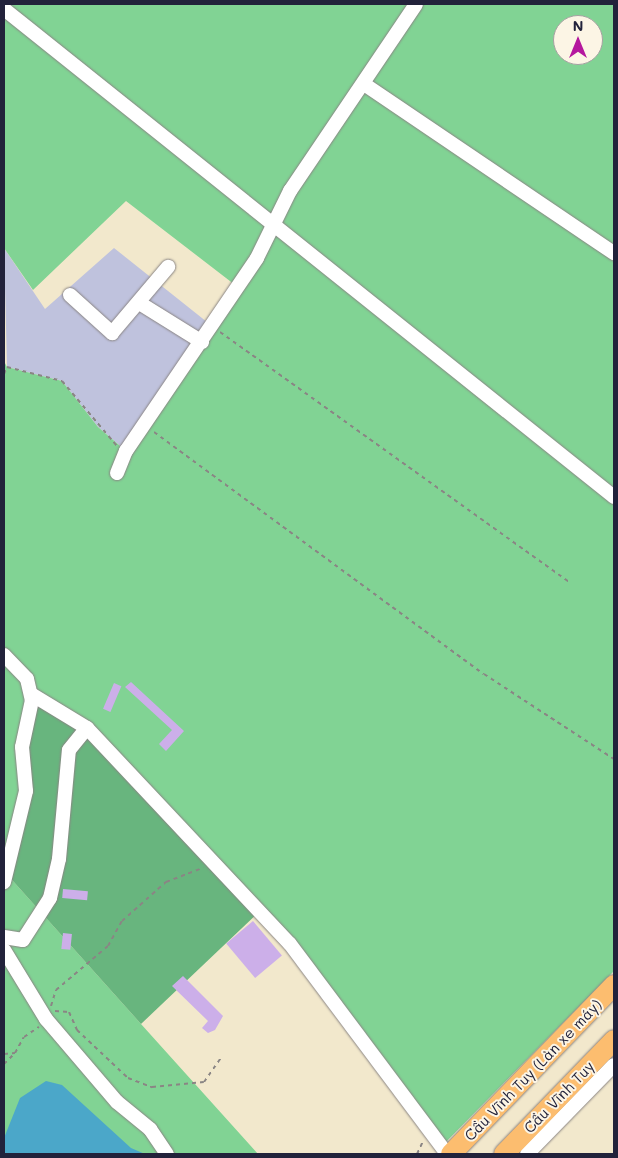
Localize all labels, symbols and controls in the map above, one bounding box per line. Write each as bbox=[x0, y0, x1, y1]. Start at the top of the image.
north arrow bbox=[553, 15, 603, 65]
text: N bbox=[573, 16, 583, 35]
street label: Cầu Vĩnh Tuy (Làn xe máy) bbox=[461, 996, 605, 1144]
street label: Cầu Vĩnh Tuy bbox=[520, 1057, 598, 1137]

